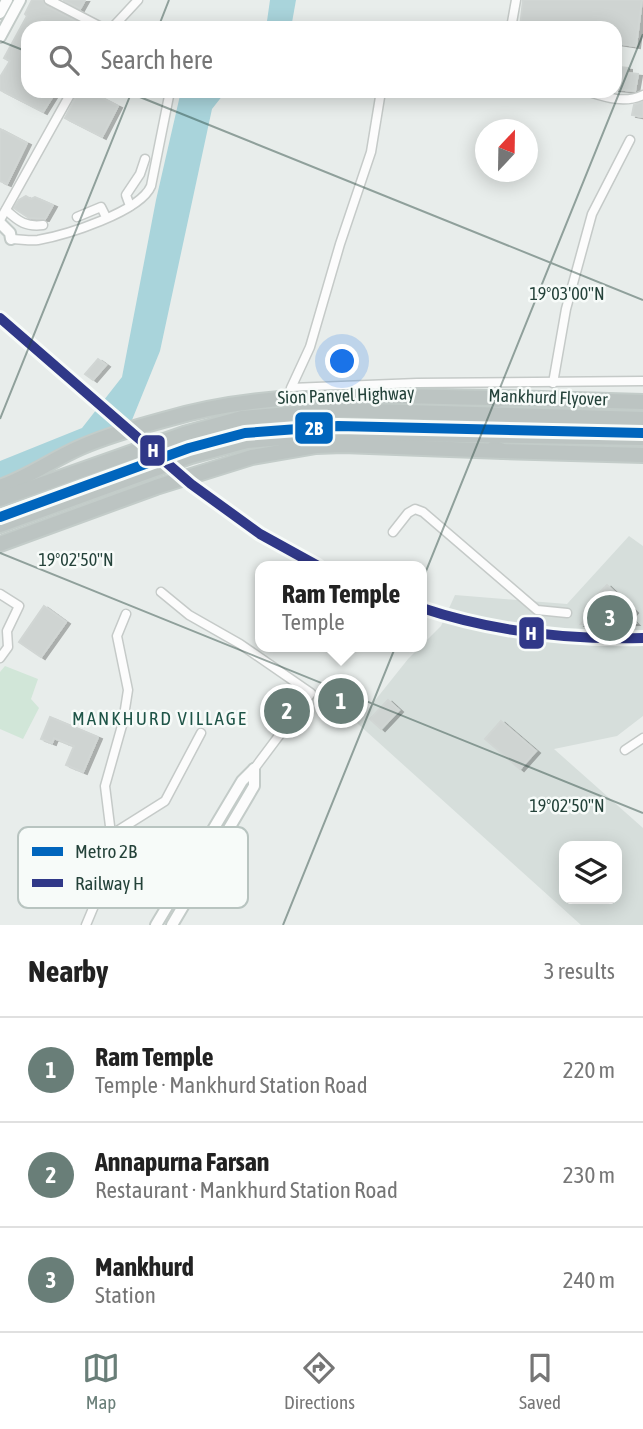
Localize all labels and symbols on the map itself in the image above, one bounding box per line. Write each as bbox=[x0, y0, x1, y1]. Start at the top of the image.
north arrow bbox=[475, 119, 538, 182]
text: 19°03'00"N bbox=[529, 283, 605, 304]
your location bbox=[325, 344, 359, 378]
street label: Sion Panvel Highway bbox=[277, 382, 415, 408]
street label: Mankhurd Flyover bbox=[488, 384, 608, 410]
line badge: 2B bbox=[294, 411, 334, 445]
text: 2B bbox=[305, 417, 323, 439]
line badge: H bbox=[139, 434, 166, 467]
text: H bbox=[147, 439, 159, 461]
text: 19°02'50"N bbox=[38, 549, 114, 570]
pin: 3 bbox=[587, 592, 633, 644]
line badge: H bbox=[518, 616, 545, 650]
text: H bbox=[525, 622, 537, 644]
pin: 1 bbox=[318, 675, 364, 727]
pin: 2 bbox=[264, 685, 310, 737]
district label: MANKHURD VILLAGE bbox=[72, 707, 248, 729]
text: 19°02'50"N bbox=[529, 795, 605, 816]
legend bbox=[18, 827, 248, 908]
text: Metro 2B bbox=[75, 840, 137, 862]
text: Railway H bbox=[75, 872, 144, 894]

